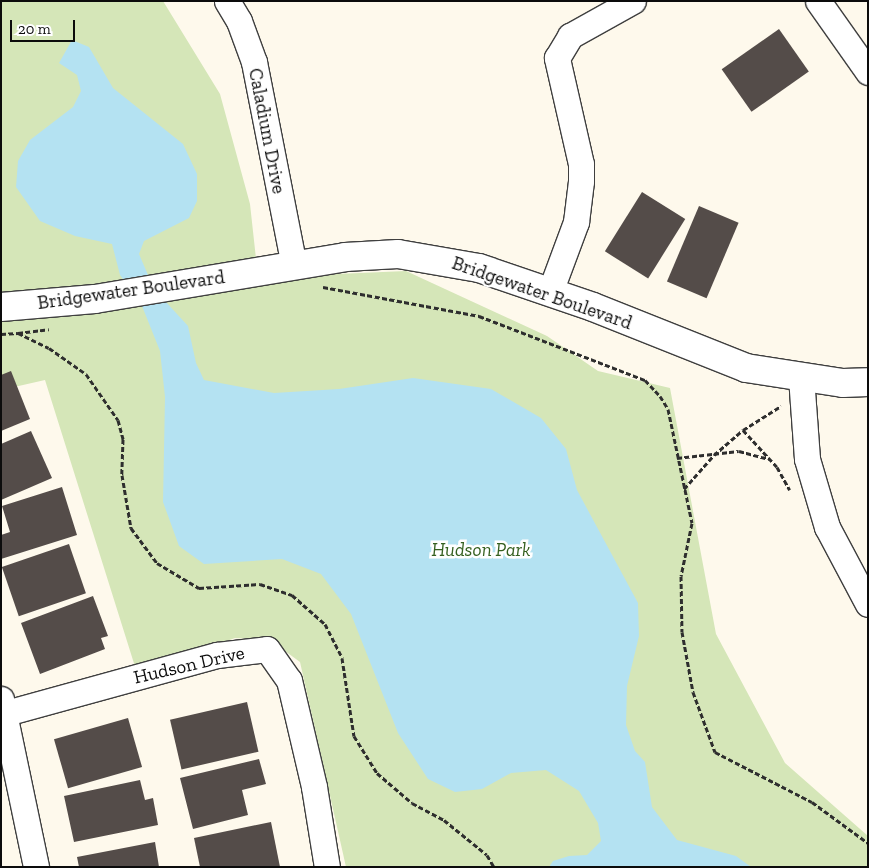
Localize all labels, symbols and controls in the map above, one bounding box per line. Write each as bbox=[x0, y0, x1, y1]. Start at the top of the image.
scale bar bbox=[12, 10, 78, 42]
text: 20 m bbox=[18, 20, 51, 38]
street label: Caladium Drive bbox=[244, 66, 290, 196]
street label: Bridgewater Boulevard bbox=[449, 251, 635, 335]
street label: Bridgewater Boulevard bbox=[36, 266, 226, 314]
park label: Hudson Park bbox=[431, 539, 531, 561]
street label: Hudson Drive bbox=[131, 641, 247, 689]

